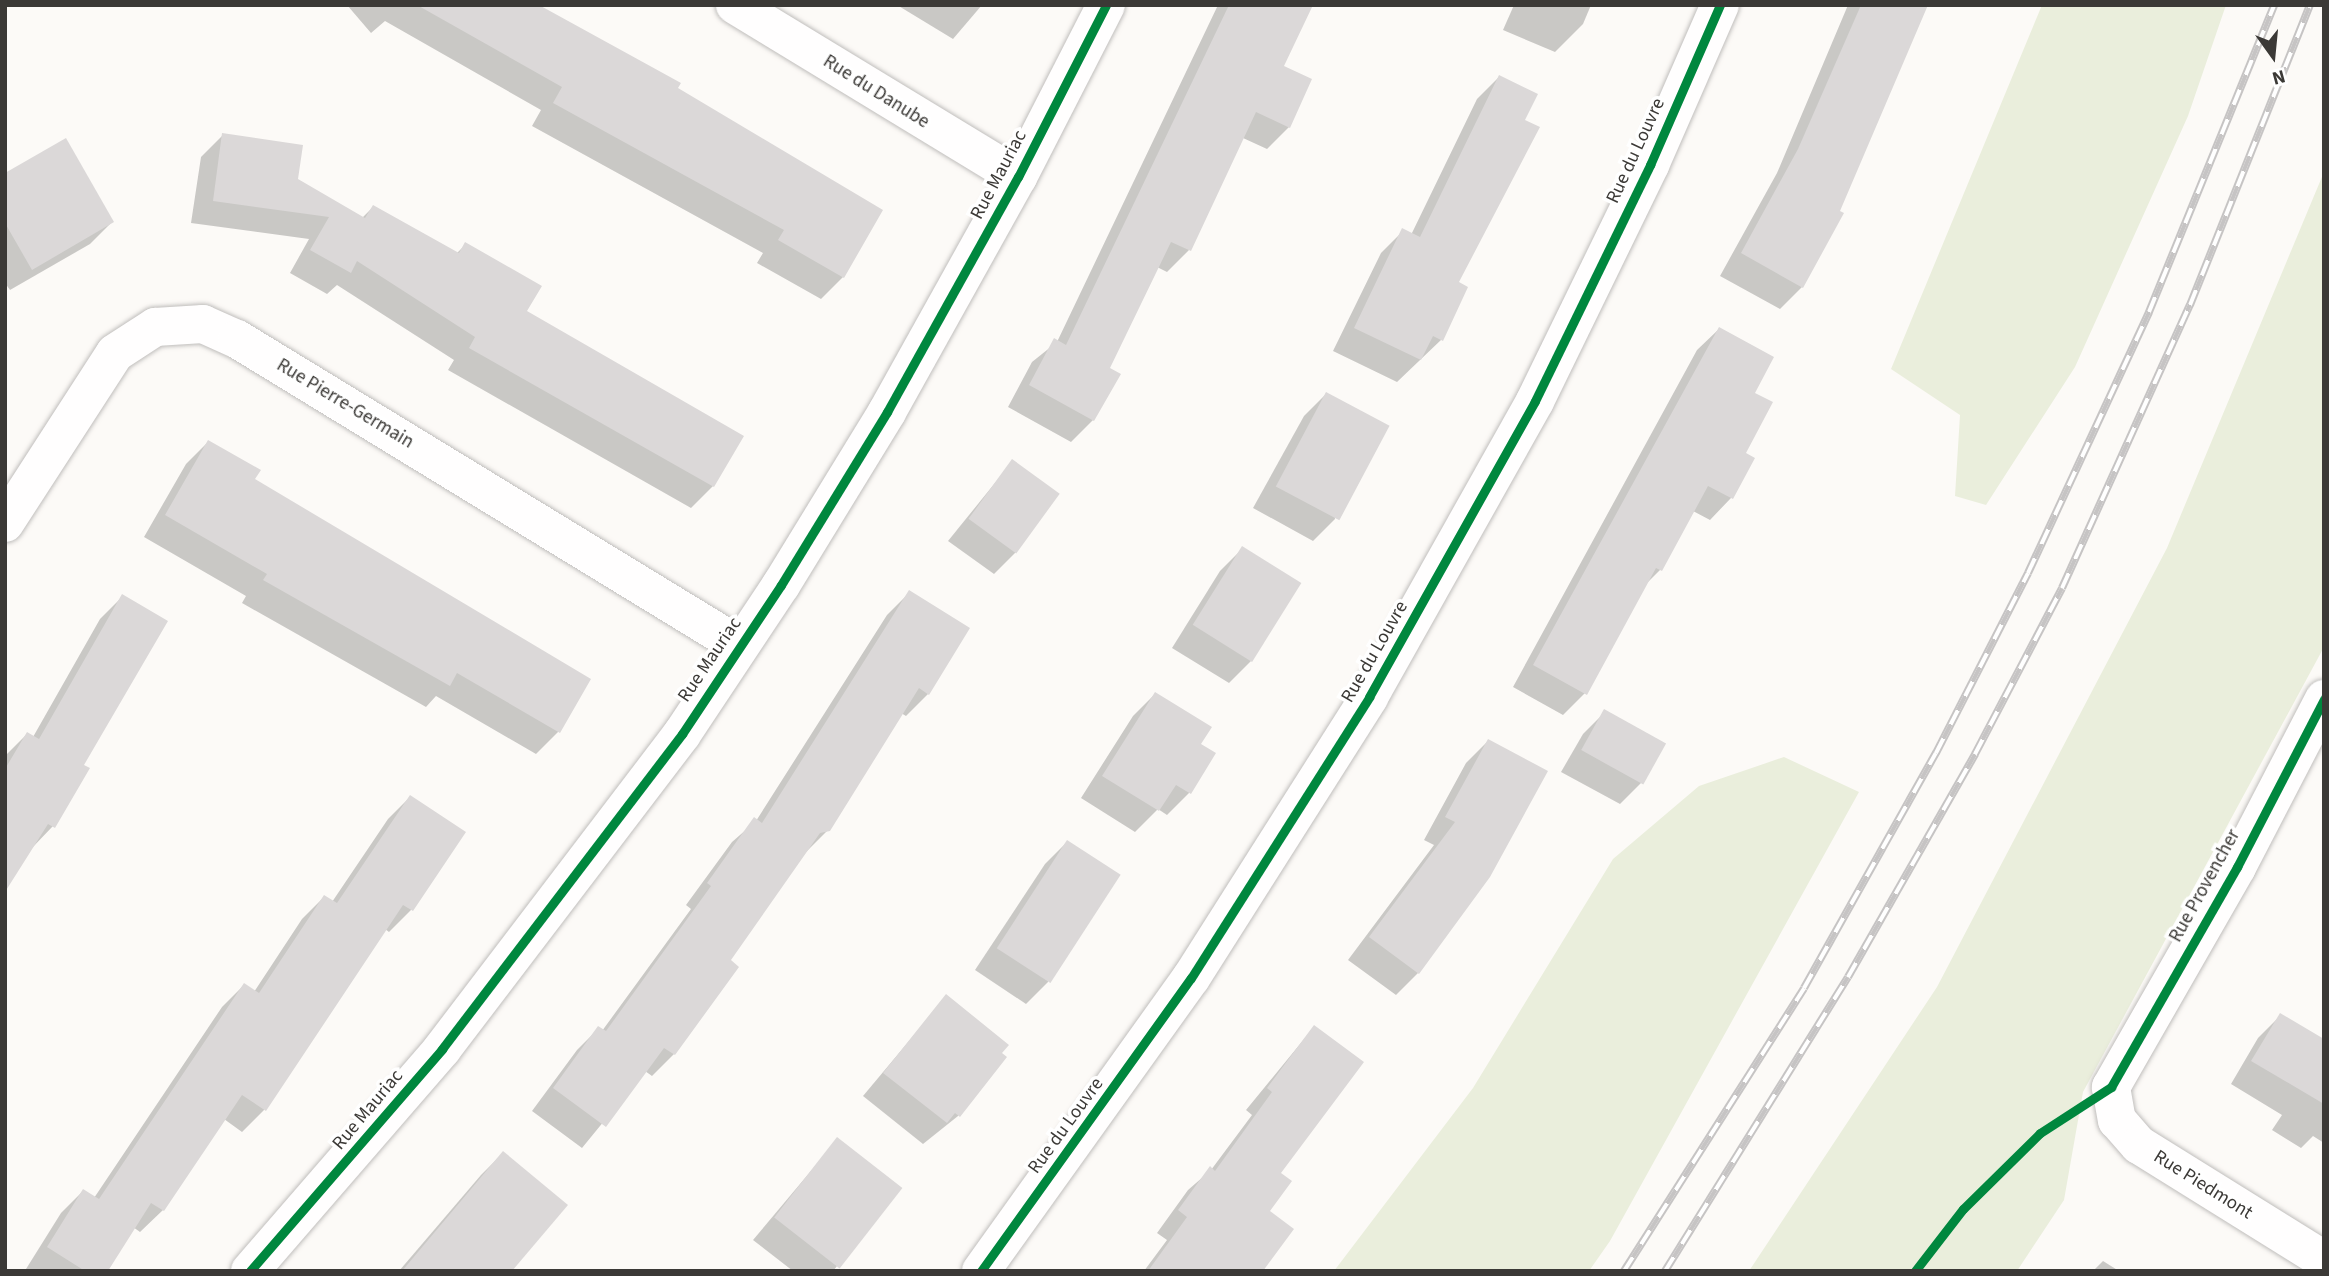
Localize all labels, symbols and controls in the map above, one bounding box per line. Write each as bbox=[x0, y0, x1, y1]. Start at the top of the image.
north arrow bbox=[2238, 21, 2308, 91]
street label: Rue du Danube bbox=[819, 50, 933, 134]
text: N bbox=[2269, 62, 2288, 91]
street label: Rue du Louvre bbox=[1602, 95, 1670, 207]
street label: Rue Mauriac bbox=[966, 127, 1032, 223]
street label: Rue Pierre-Germain bbox=[272, 354, 418, 454]
street label: Rue du Louvre bbox=[1337, 597, 1413, 707]
street label: Rue Mauriac bbox=[673, 613, 747, 707]
street label: Rue Provencher bbox=[2165, 826, 2245, 946]
street label: Rue Mauriac bbox=[328, 1065, 408, 1155]
street label: Rue du Louvre bbox=[1023, 1073, 1109, 1179]
street label: Rue Piedmont bbox=[2149, 1145, 2257, 1225]

